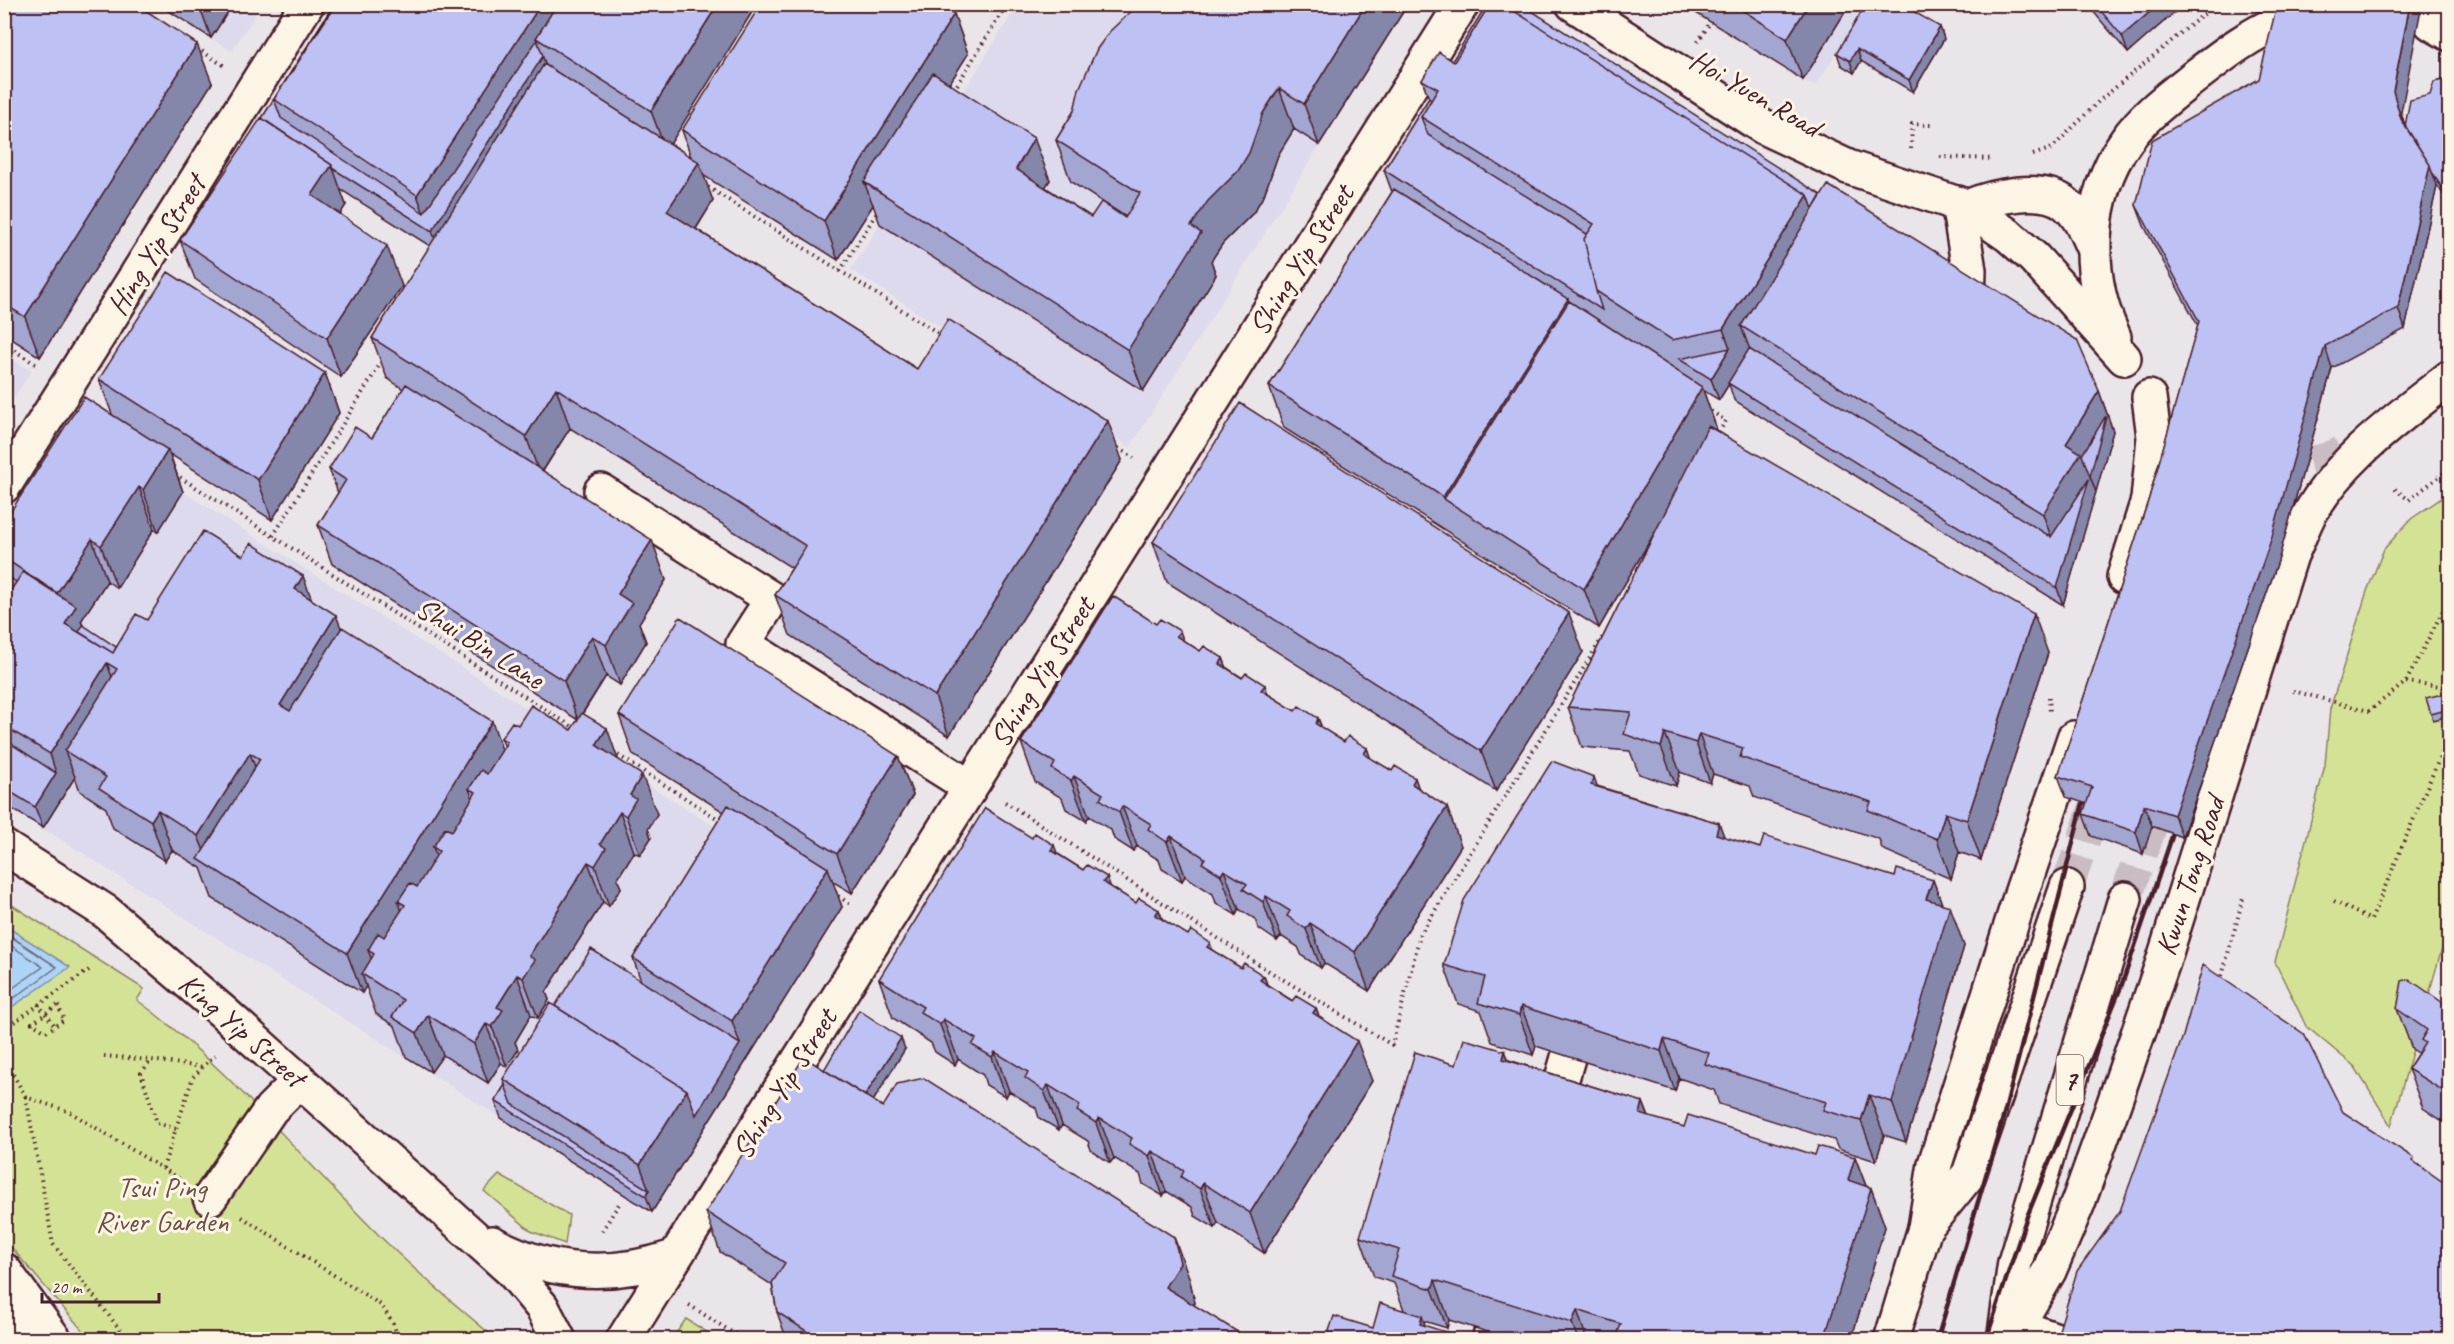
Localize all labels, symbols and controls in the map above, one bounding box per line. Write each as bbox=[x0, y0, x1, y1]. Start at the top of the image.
street label: Hoi Yuen Road bbox=[1683, 40, 1831, 148]
street label: Hing Yip Street bbox=[98, 165, 216, 322]
street label: Shing Yip Street bbox=[1240, 175, 1364, 342]
street label: Shing Yip Street bbox=[981, 587, 1105, 754]
street label: Shui Bin Lane bbox=[409, 589, 553, 698]
street label: Kwun Tong Road bbox=[2146, 788, 2235, 960]
street label: King Yip Street bbox=[171, 965, 316, 1098]
street label: Shing Yip Street bbox=[723, 999, 847, 1166]
road number: 7 bbox=[2056, 1055, 2084, 1105]
park label: Tsui Ping River Garden bbox=[96, 1168, 229, 1240]
scale bar bbox=[42, 1266, 159, 1304]
text: 20 m bbox=[51, 1276, 84, 1298]

